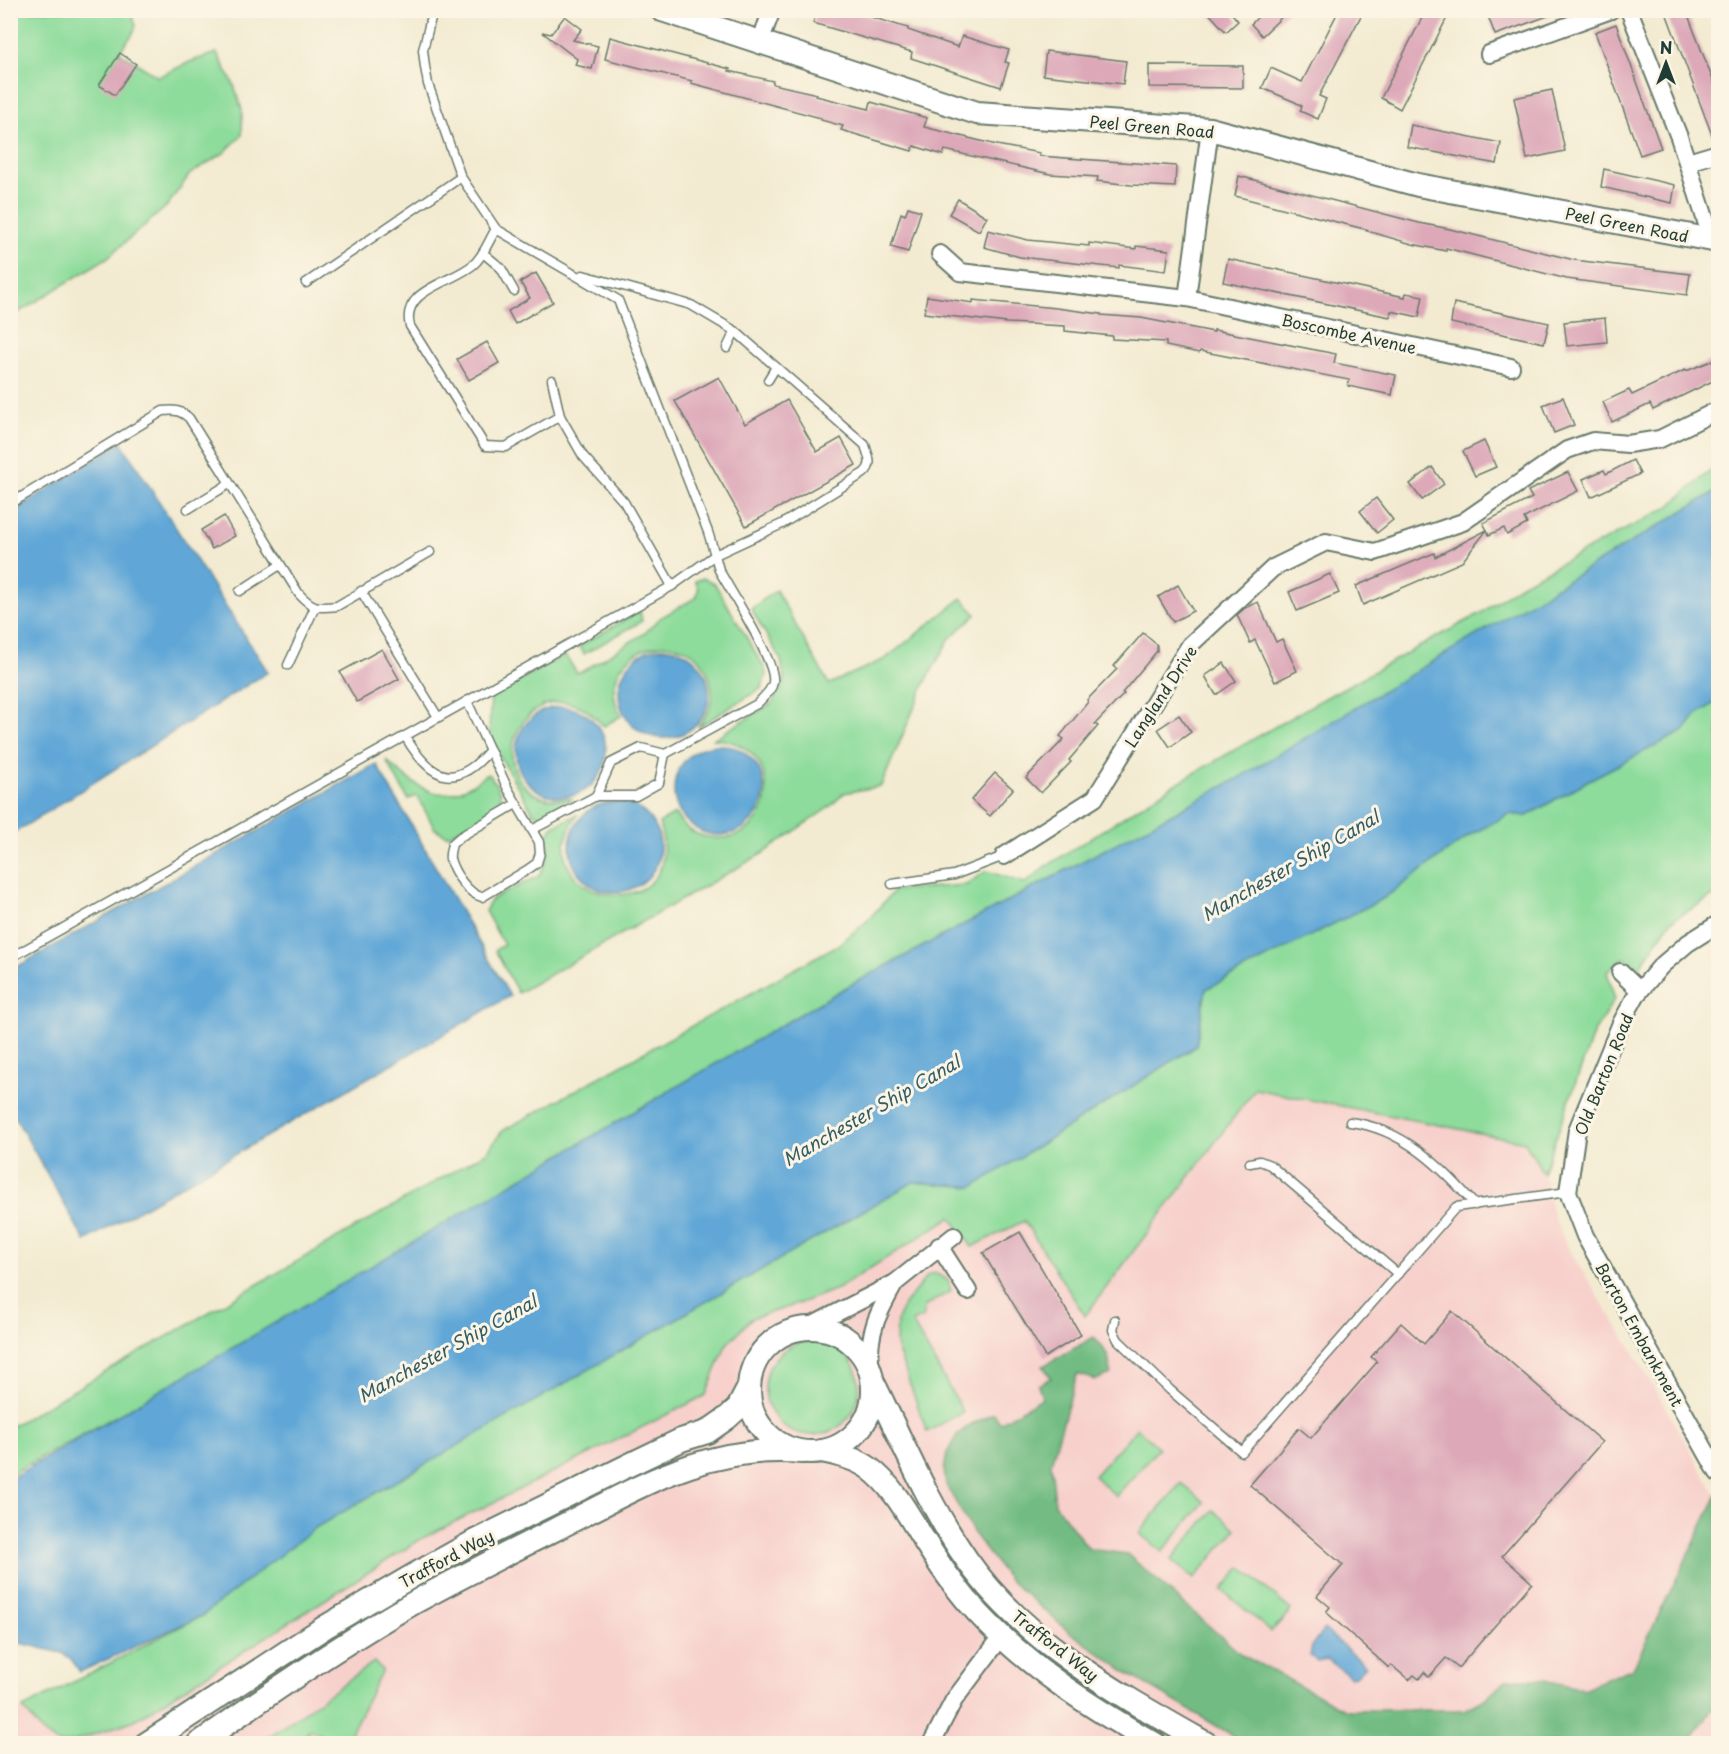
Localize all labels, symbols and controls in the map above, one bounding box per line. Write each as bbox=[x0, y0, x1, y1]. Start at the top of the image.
north arrow bbox=[1636, 33, 1696, 93]
text: N bbox=[1660, 35, 1672, 59]
street label: Peel Green Road bbox=[1089, 109, 1215, 143]
street label: Peel Green Road bbox=[1563, 200, 1691, 248]
street label: Boscombe Avenue bbox=[1279, 307, 1419, 359]
street label: Langland Drive bbox=[1118, 640, 1202, 752]
water label: Manchester Ship Canal bbox=[1196, 802, 1386, 927]
street label: Old Barton Road bbox=[1568, 1009, 1638, 1139]
water label: Manchester Ship Canal bbox=[777, 1047, 967, 1172]
street label: Barton Embankment bbox=[1590, 1257, 1690, 1411]
water label: Manchester Ship Canal bbox=[353, 1286, 544, 1408]
street label: Trafford Way bbox=[394, 1523, 498, 1593]
street label: Trafford Way bbox=[1007, 1603, 1105, 1687]

